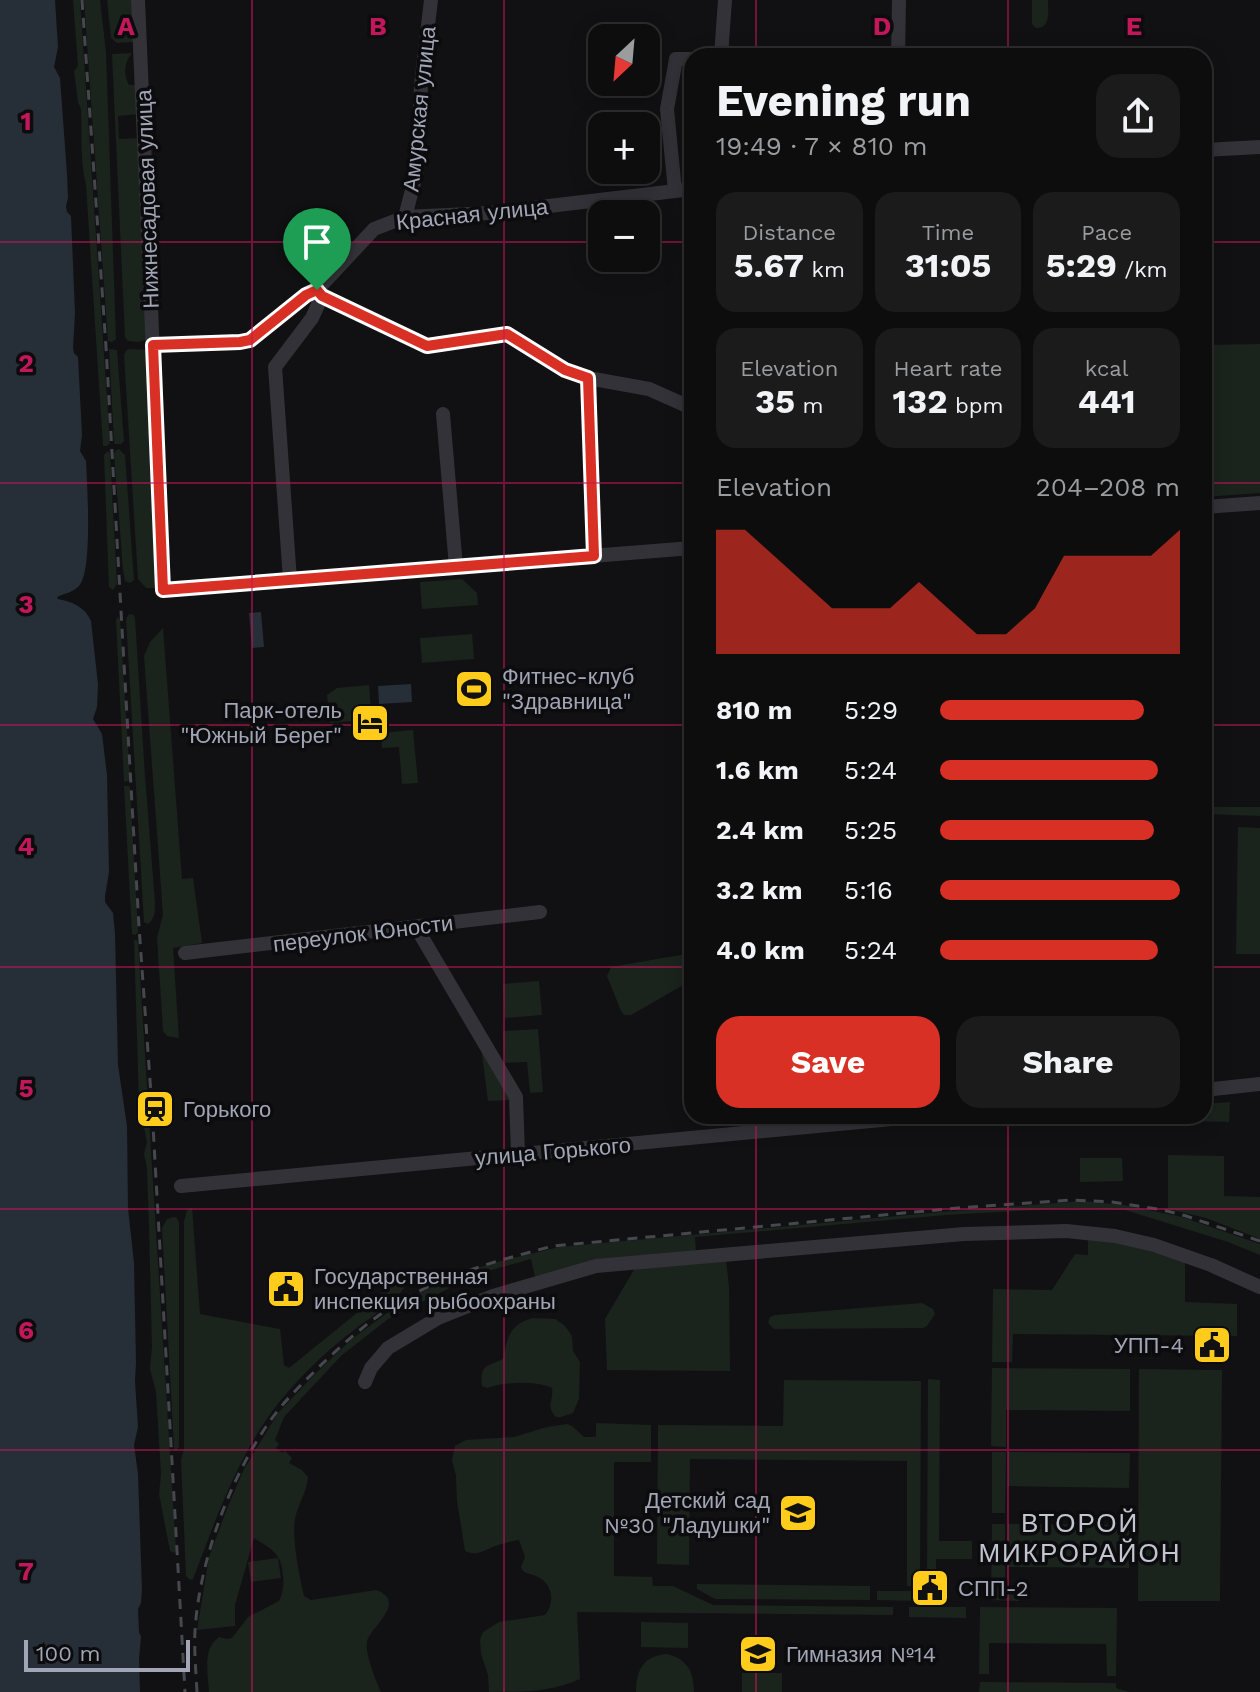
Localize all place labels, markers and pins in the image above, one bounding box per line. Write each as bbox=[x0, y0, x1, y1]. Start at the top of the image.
pin bbox=[283, 208, 351, 290]
place label: Фитнес-клуб "Здравница" bbox=[502, 664, 634, 714]
sports icon: Фитнес-клуб "Здравница" bbox=[453, 668, 495, 710]
place label: Парк-отель "Южный Берег" bbox=[180, 698, 342, 748]
hotel icon: Парк-отель "Южный Берег" bbox=[349, 702, 391, 744]
station icon: Горького bbox=[134, 1088, 176, 1130]
place label: Горького bbox=[183, 1097, 271, 1122]
place label: Государственная инспекция рыбоохраны bbox=[314, 1264, 556, 1314]
public building icon: Государственная инспекция рыбоохраны bbox=[265, 1268, 307, 1310]
public building icon: УПП-4 bbox=[1191, 1324, 1233, 1366]
place label: УПП-4 bbox=[1114, 1333, 1184, 1358]
place label: Детский сад №30 "Ладушки" bbox=[604, 1488, 770, 1538]
school or university icon: Детский сад №30 "Ладушки" bbox=[777, 1492, 819, 1534]
public building icon: СПП-2 bbox=[909, 1567, 951, 1609]
place label: СПП-2 bbox=[958, 1576, 1029, 1601]
school or university icon: Гимназия №14 bbox=[737, 1633, 779, 1675]
place label: Гимназия №14 bbox=[786, 1642, 936, 1667]

